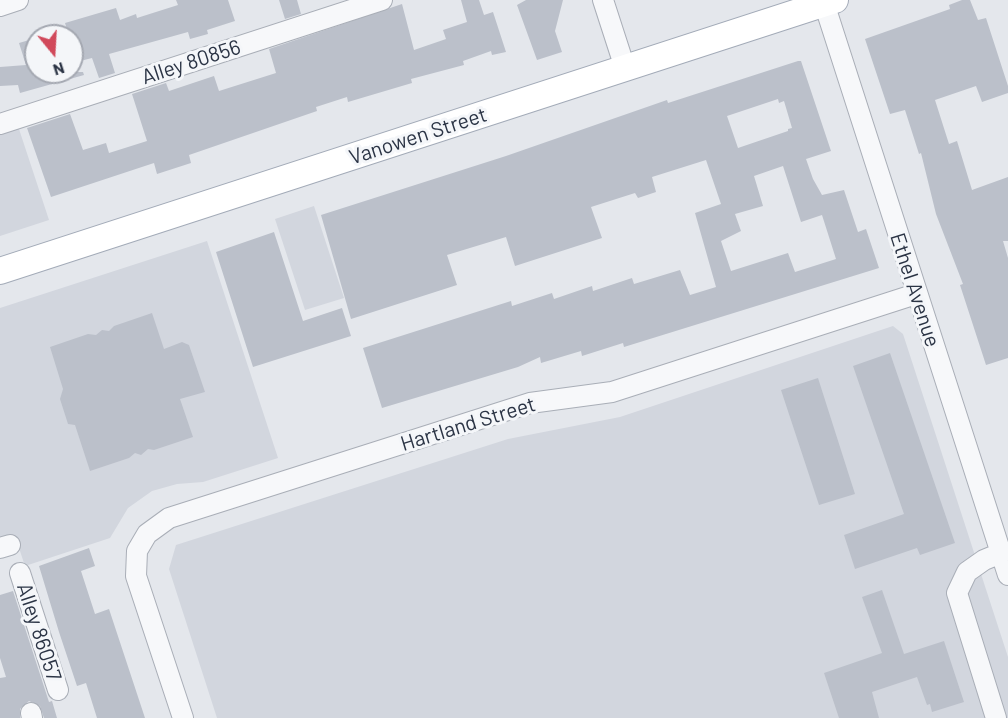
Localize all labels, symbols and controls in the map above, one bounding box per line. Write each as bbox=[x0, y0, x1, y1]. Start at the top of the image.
north arrow bbox=[24, 24, 84, 84]
street label: Alley 80856 bbox=[138, 34, 244, 90]
text: N bbox=[51, 59, 67, 80]
street label: Vanowen Street bbox=[346, 102, 490, 170]
street label: Ethel Avenue bbox=[885, 230, 945, 350]
street label: Hartland Street bbox=[397, 392, 539, 456]
street label: Alley 86057 bbox=[11, 580, 67, 684]

